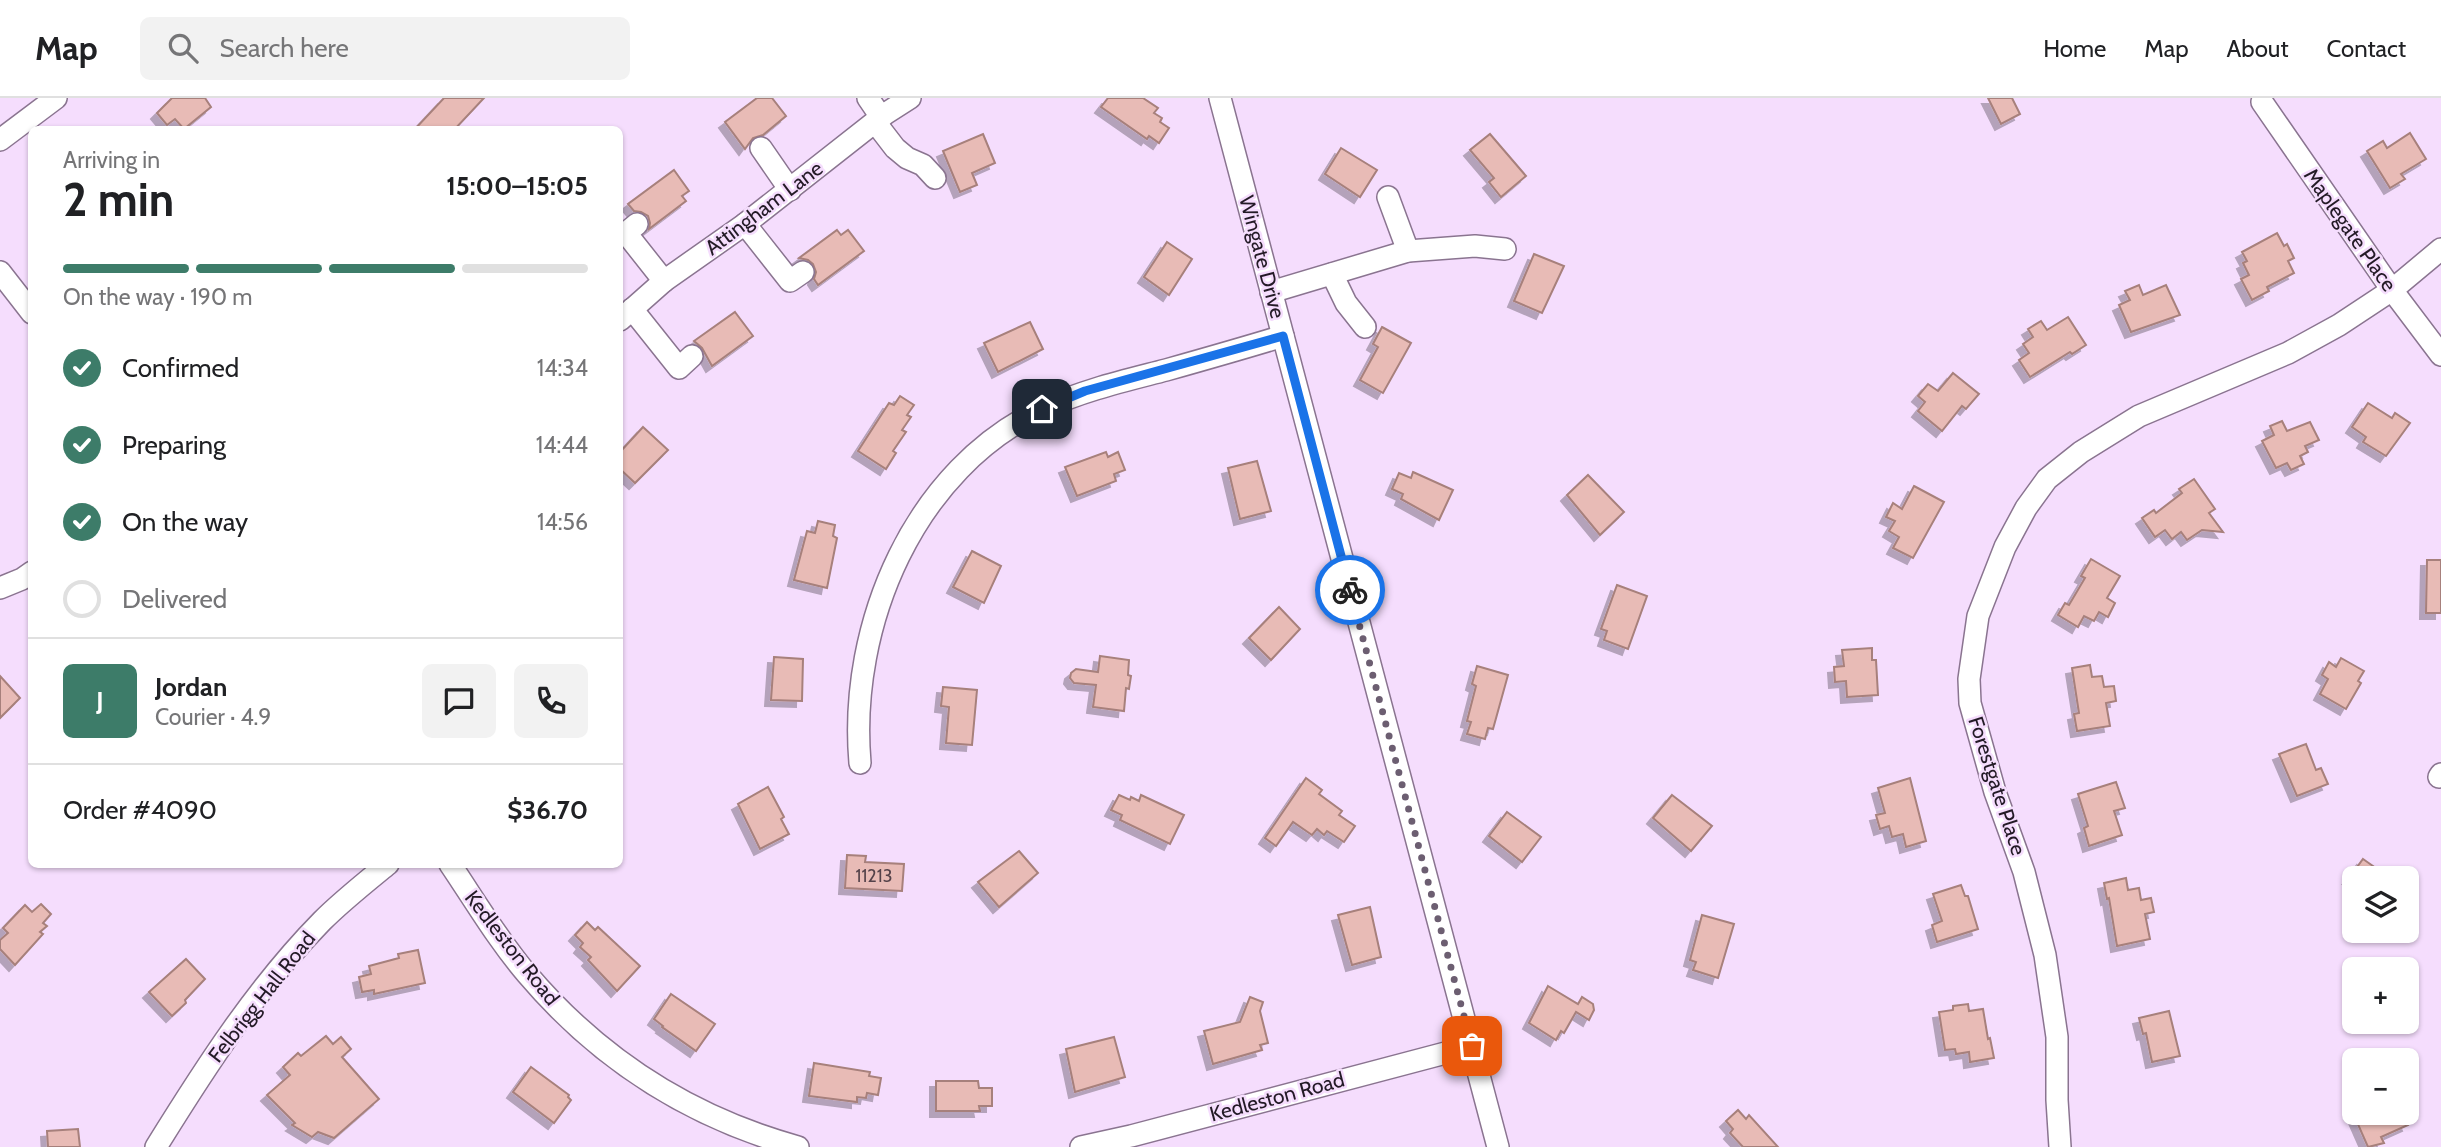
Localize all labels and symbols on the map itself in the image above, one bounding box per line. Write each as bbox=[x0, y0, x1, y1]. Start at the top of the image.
street label: Attingham Lane bbox=[700, 155, 828, 260]
street label: Maplegate Place bbox=[2299, 163, 2402, 296]
street label: Wingate Drive bbox=[1234, 193, 1291, 321]
pin bbox=[1012, 379, 1072, 439]
courier bbox=[1315, 555, 1385, 625]
street label: Forestgate Place bbox=[1963, 713, 2032, 859]
house number: 11213 bbox=[856, 865, 892, 887]
street label: Kedleston Road bbox=[460, 885, 565, 1010]
street label: Felbrigg Hall Road bbox=[203, 926, 320, 1067]
pin bbox=[1442, 1016, 1502, 1076]
street label: Kedleston Road bbox=[1207, 1067, 1347, 1127]

